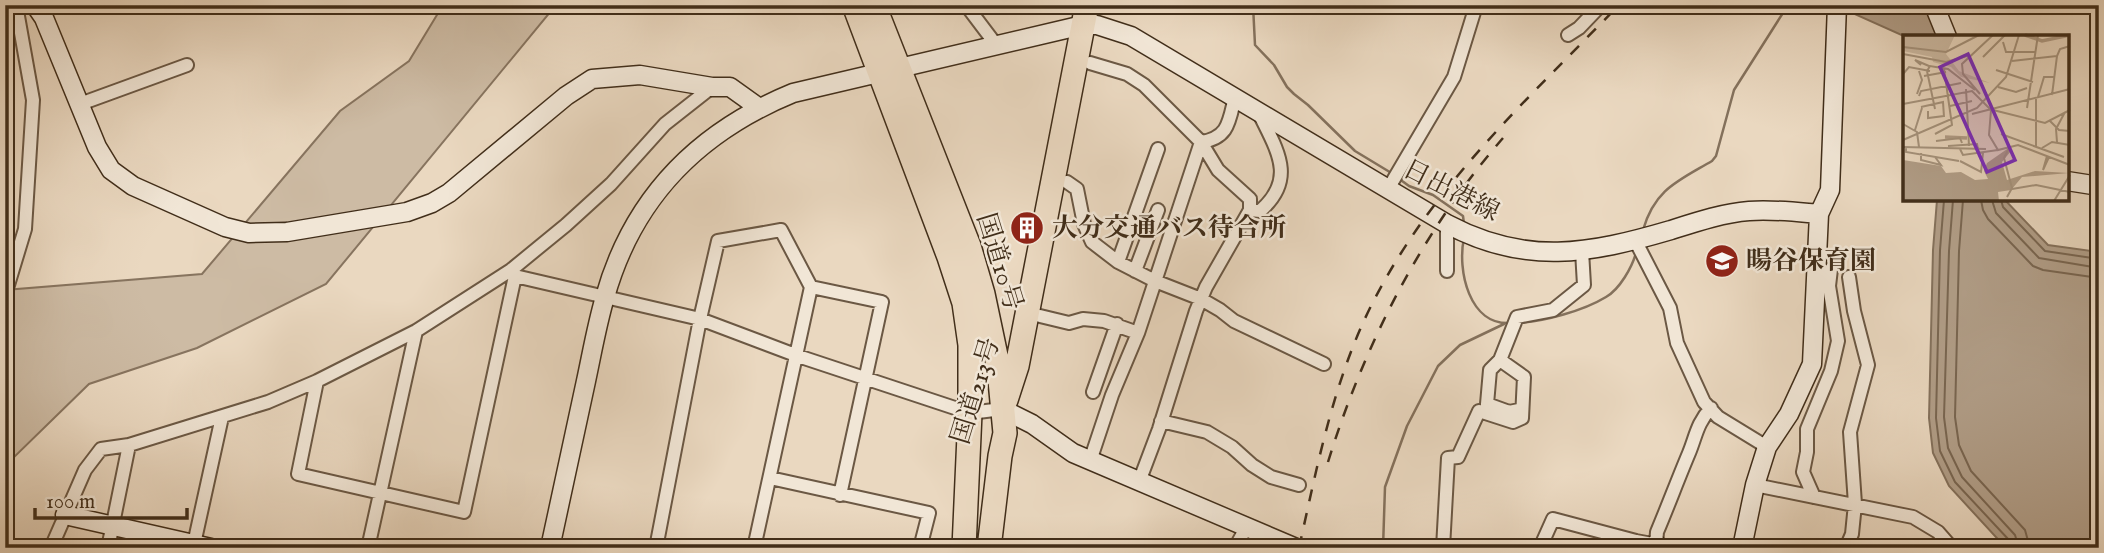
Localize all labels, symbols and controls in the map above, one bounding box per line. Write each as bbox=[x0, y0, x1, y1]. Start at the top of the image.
inset map bbox=[1903, 35, 2069, 201]
street label: 日出港線 bbox=[1397, 153, 1505, 229]
street label: 国道10号 bbox=[969, 209, 1029, 315]
building icon: 大分交通バス待合所 bbox=[1008, 209, 1046, 247]
place label: 大分交通バス待合所 bbox=[1052, 212, 1286, 245]
school or university icon: 暘谷保育園 bbox=[1703, 242, 1741, 280]
place label: 暘谷保育園 bbox=[1746, 245, 1876, 278]
street label: 国道213号 bbox=[944, 334, 1008, 448]
scale bar bbox=[35, 476, 187, 520]
text: 100 m bbox=[46, 489, 95, 516]

